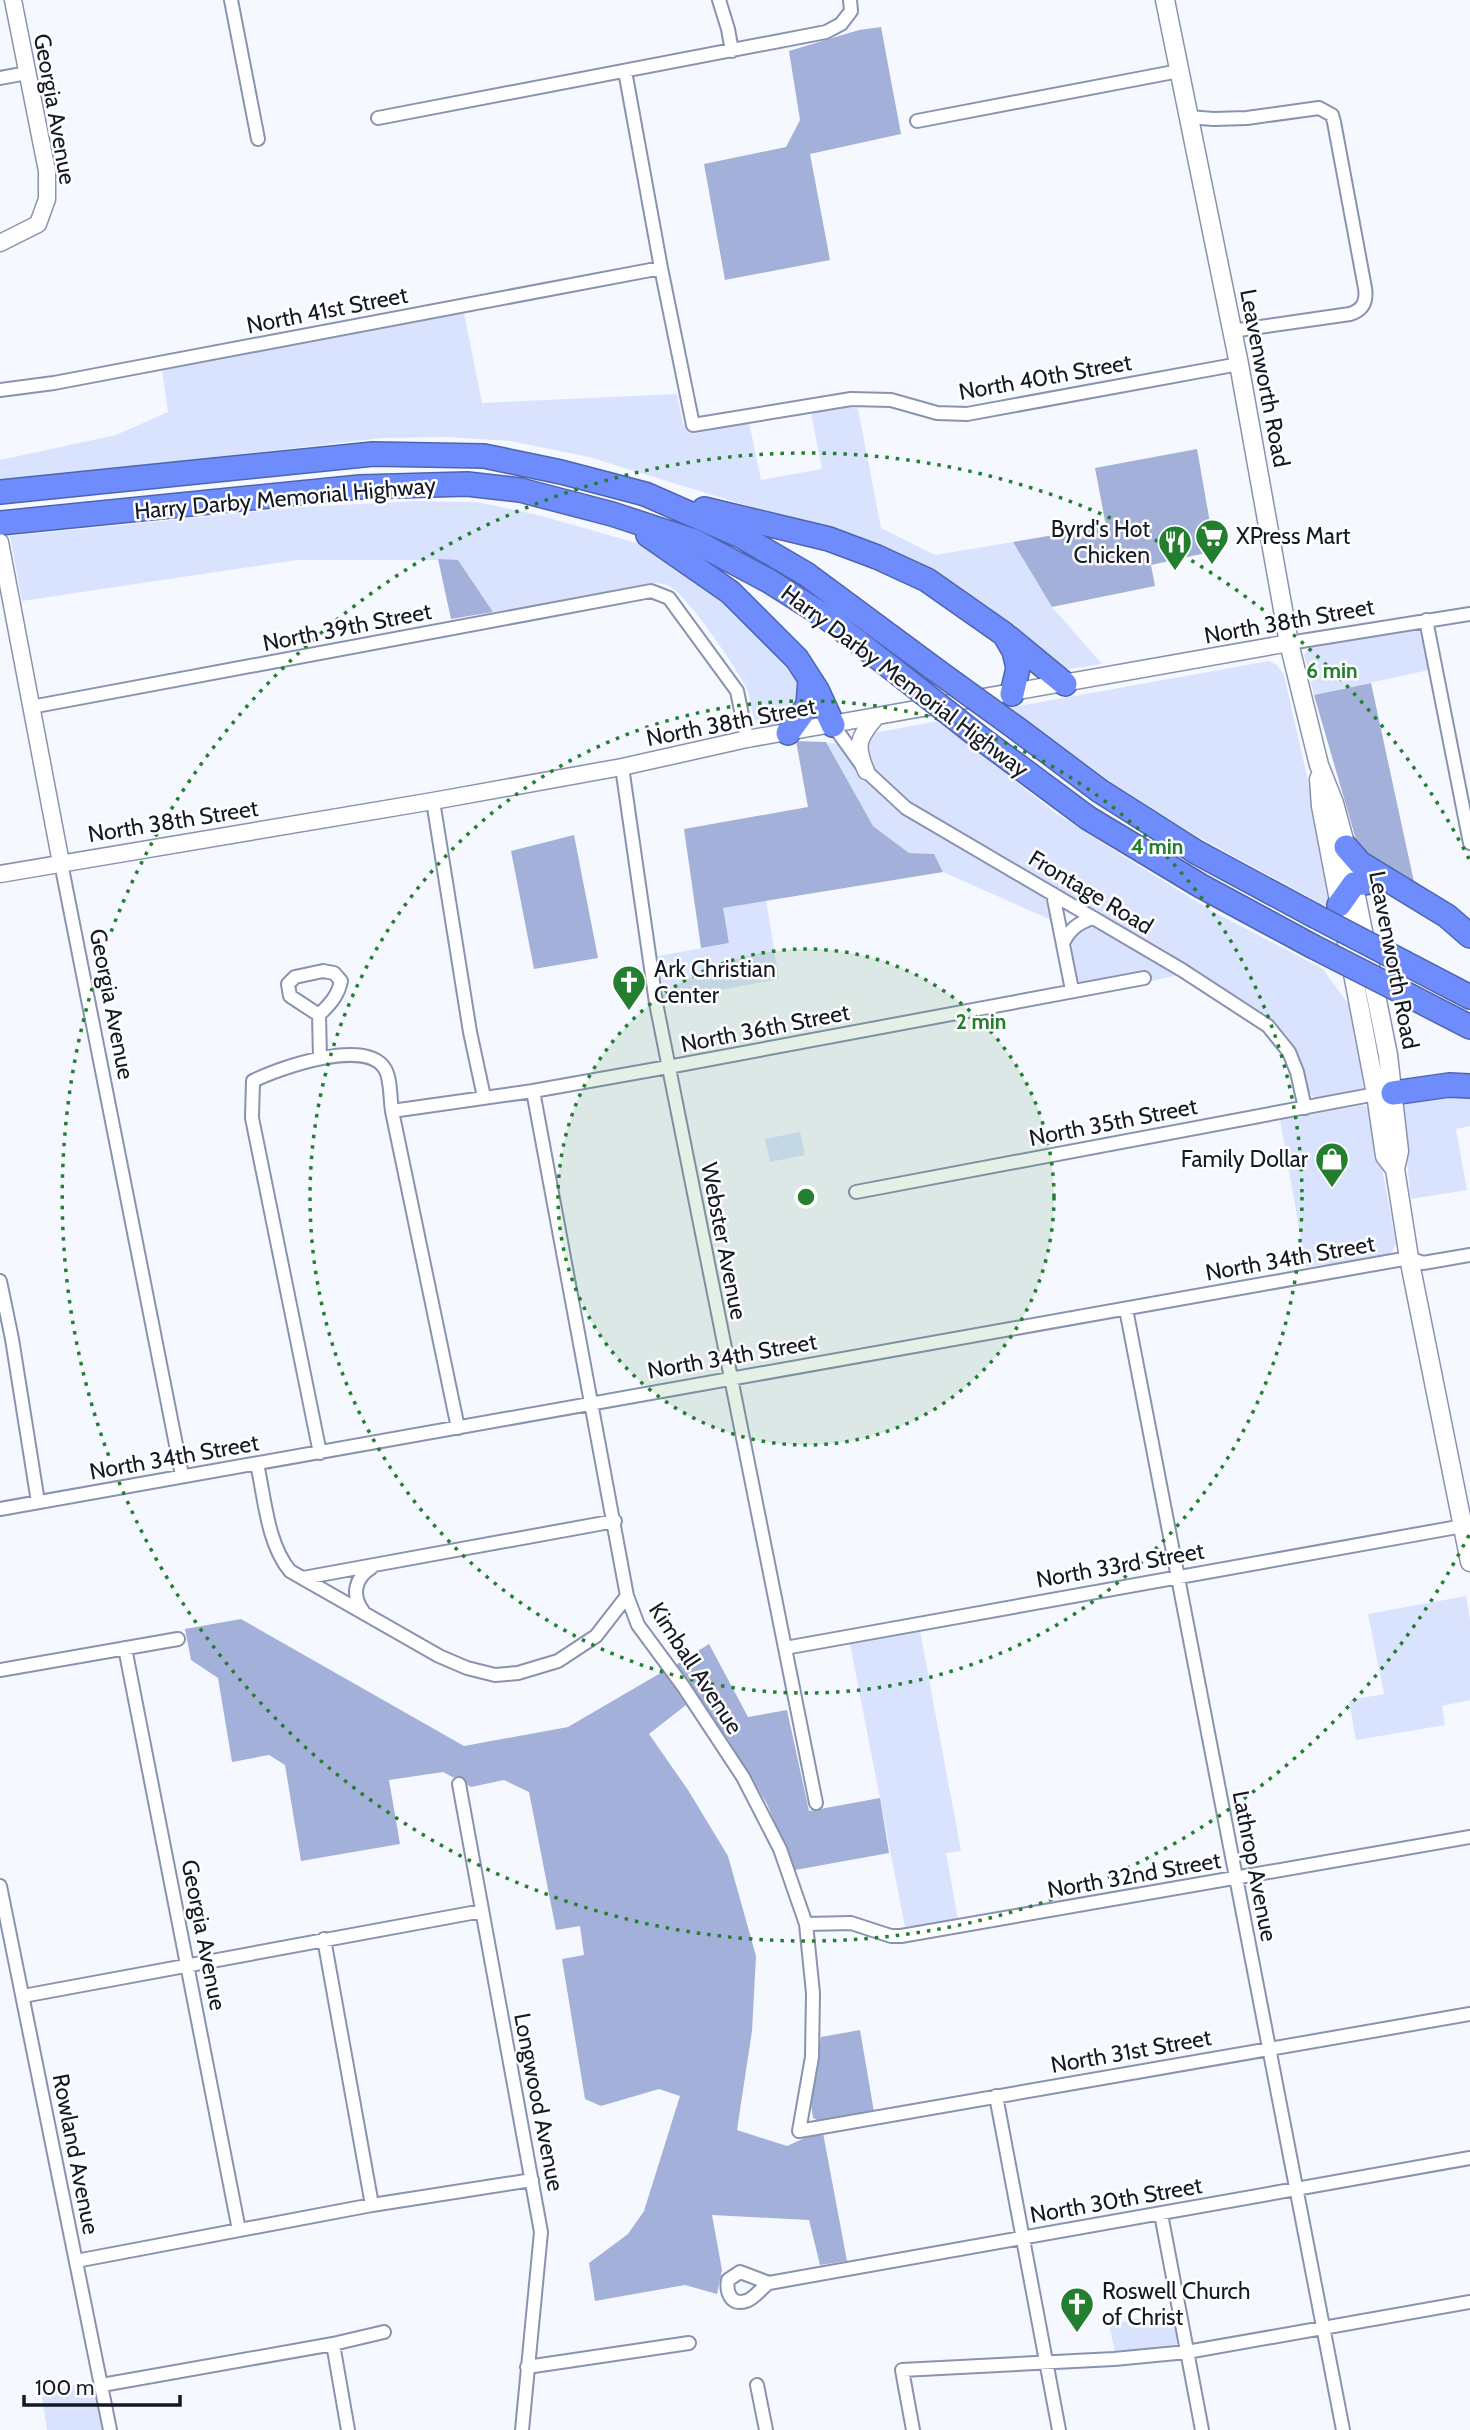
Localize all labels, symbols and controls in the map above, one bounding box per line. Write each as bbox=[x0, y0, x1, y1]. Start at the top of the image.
street label: Georgia Avenue bbox=[28, 31, 82, 187]
street label: North 41st Street bbox=[244, 281, 410, 339]
street label: Leavenworth Road bbox=[1234, 286, 1296, 470]
street label: North 40th Street bbox=[956, 348, 1134, 406]
street label: Harry Darby Memorial Highway bbox=[133, 471, 437, 525]
place label: Byrd's Hot Chicken bbox=[1051, 515, 1150, 569]
supermarket icon: XPress Mart bbox=[1193, 517, 1231, 566]
place label: XPress Mart bbox=[1236, 522, 1350, 550]
restaurant icon: Byrd's Hot Chicken bbox=[1156, 523, 1194, 572]
street label: Harry Darby Memorial Highway bbox=[776, 579, 1035, 784]
street label: North 38th Street bbox=[1202, 592, 1376, 650]
street label: North 39th Street bbox=[260, 597, 434, 657]
text: 6 min bbox=[1306, 658, 1358, 683]
street label: North 38th Street bbox=[644, 692, 818, 752]
street label: North 38th Street bbox=[86, 794, 260, 848]
text: 4 min bbox=[1131, 834, 1183, 859]
street label: Frontage Road bbox=[1024, 844, 1158, 940]
street label: Leavenworth Road bbox=[1363, 868, 1425, 1052]
street label: Georgia Avenue bbox=[84, 926, 140, 1082]
place label: Ark Christian Center bbox=[654, 955, 776, 1009]
church icon: Ark Christian Center bbox=[610, 963, 648, 1012]
street label: North 36th Street bbox=[678, 998, 852, 1058]
text: 2 min bbox=[956, 1009, 1006, 1034]
street label: North 35th Street bbox=[1027, 1092, 1200, 1152]
shop icon: Family Dollar bbox=[1313, 1140, 1351, 1189]
place label: Family Dollar bbox=[1181, 1145, 1309, 1173]
street label: Webster Avenue bbox=[695, 1160, 753, 1322]
centre of rings bbox=[794, 1185, 818, 1209]
street label: North 34th Street bbox=[1203, 1229, 1377, 1287]
street label: North 34th Street bbox=[645, 1327, 819, 1385]
street label: North 34th Street bbox=[87, 1428, 261, 1486]
street label: North 33rd Street bbox=[1034, 1536, 1206, 1594]
street label: Kimball Avenue bbox=[643, 1597, 749, 1739]
street label: Lathrop Avenue bbox=[1227, 1788, 1283, 1944]
street label: North 32nd Street bbox=[1045, 1846, 1223, 1904]
street label: Georgia Avenue bbox=[176, 1857, 232, 2013]
street label: Longwood Avenue bbox=[508, 2010, 570, 2194]
street label: North 31st Street bbox=[1048, 2023, 1214, 2079]
street label: Rowland Avenue bbox=[47, 2071, 105, 2237]
street label: North 30th Street bbox=[1028, 2171, 1204, 2229]
place label: Roswell Church of Christ bbox=[1102, 2277, 1251, 2331]
church icon: Roswell Church of Christ bbox=[1058, 2285, 1096, 2334]
scale bar bbox=[24, 2364, 180, 2408]
text: 100 m bbox=[35, 2375, 94, 2400]

